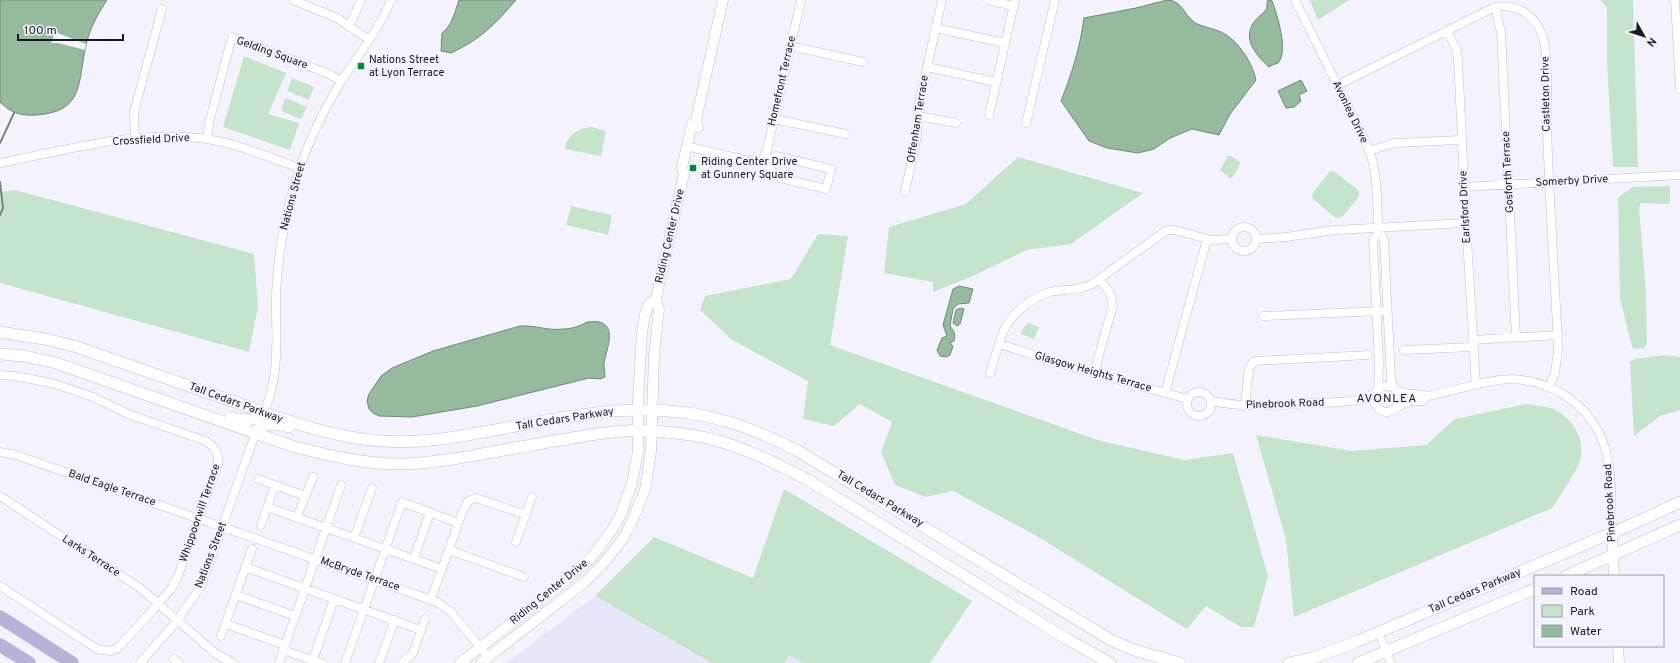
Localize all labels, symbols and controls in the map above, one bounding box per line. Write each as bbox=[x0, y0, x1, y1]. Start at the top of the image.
scale bar bbox=[18, 16, 123, 42]
north arrow bbox=[1624, 16, 1664, 56]
text: 100 m bbox=[24, 23, 57, 39]
street label: Gelding Square bbox=[234, 34, 310, 72]
street label: Homefront Terrace bbox=[765, 34, 799, 128]
text: N bbox=[1643, 34, 1659, 49]
place label: Nations Street at Lyon Terrace bbox=[369, 53, 445, 80]
street label: Castleton Drive bbox=[1538, 56, 1554, 132]
marker: Nations Street at Lyon Terrace bbox=[356, 61, 366, 71]
street label: Offenham Terrace bbox=[904, 74, 932, 164]
street label: Avonlea Drive bbox=[1329, 78, 1371, 146]
street label: Crossfield Drive bbox=[112, 131, 190, 149]
street label: Gosforth Terrace bbox=[1499, 131, 1517, 213]
place label: Riding Center Drive at Gunnery Square bbox=[701, 155, 798, 182]
street label: Nations Street bbox=[277, 160, 309, 232]
marker: Riding Center Drive at Gunnery Square bbox=[688, 163, 698, 173]
street label: Earlsford Drive bbox=[1456, 170, 1474, 244]
street label: Somerby Drive bbox=[1535, 172, 1609, 190]
street label: Riding Center Drive bbox=[652, 187, 688, 285]
street label: Glasgow Heights Terrace bbox=[1033, 349, 1153, 395]
street label: Tall Cedars Parkway bbox=[187, 379, 285, 427]
district label: AVONLEA bbox=[1357, 391, 1417, 407]
street label: Pinebrook Road bbox=[1246, 396, 1324, 412]
street label: Tall Cedars Parkway bbox=[515, 404, 615, 434]
street label: Whippoorwill Terrace bbox=[177, 462, 223, 564]
street label: Pinebrook Road bbox=[1601, 463, 1619, 543]
street label: Bald Eagle Terrace bbox=[66, 466, 158, 510]
street label: Tall Cedars Parkway bbox=[834, 467, 926, 531]
street label: Nations Street bbox=[192, 520, 230, 590]
street label: Larks Terrace bbox=[59, 532, 123, 580]
street label: McBryde Terrace bbox=[318, 554, 402, 594]
street label: Riding Center Drive bbox=[507, 556, 591, 628]
street label: Tall Cedars Parkway bbox=[1427, 565, 1523, 617]
legend bbox=[1534, 575, 1664, 647]
text: Road bbox=[1570, 584, 1598, 600]
text: Park bbox=[1570, 604, 1595, 620]
text: Water bbox=[1570, 624, 1602, 640]

